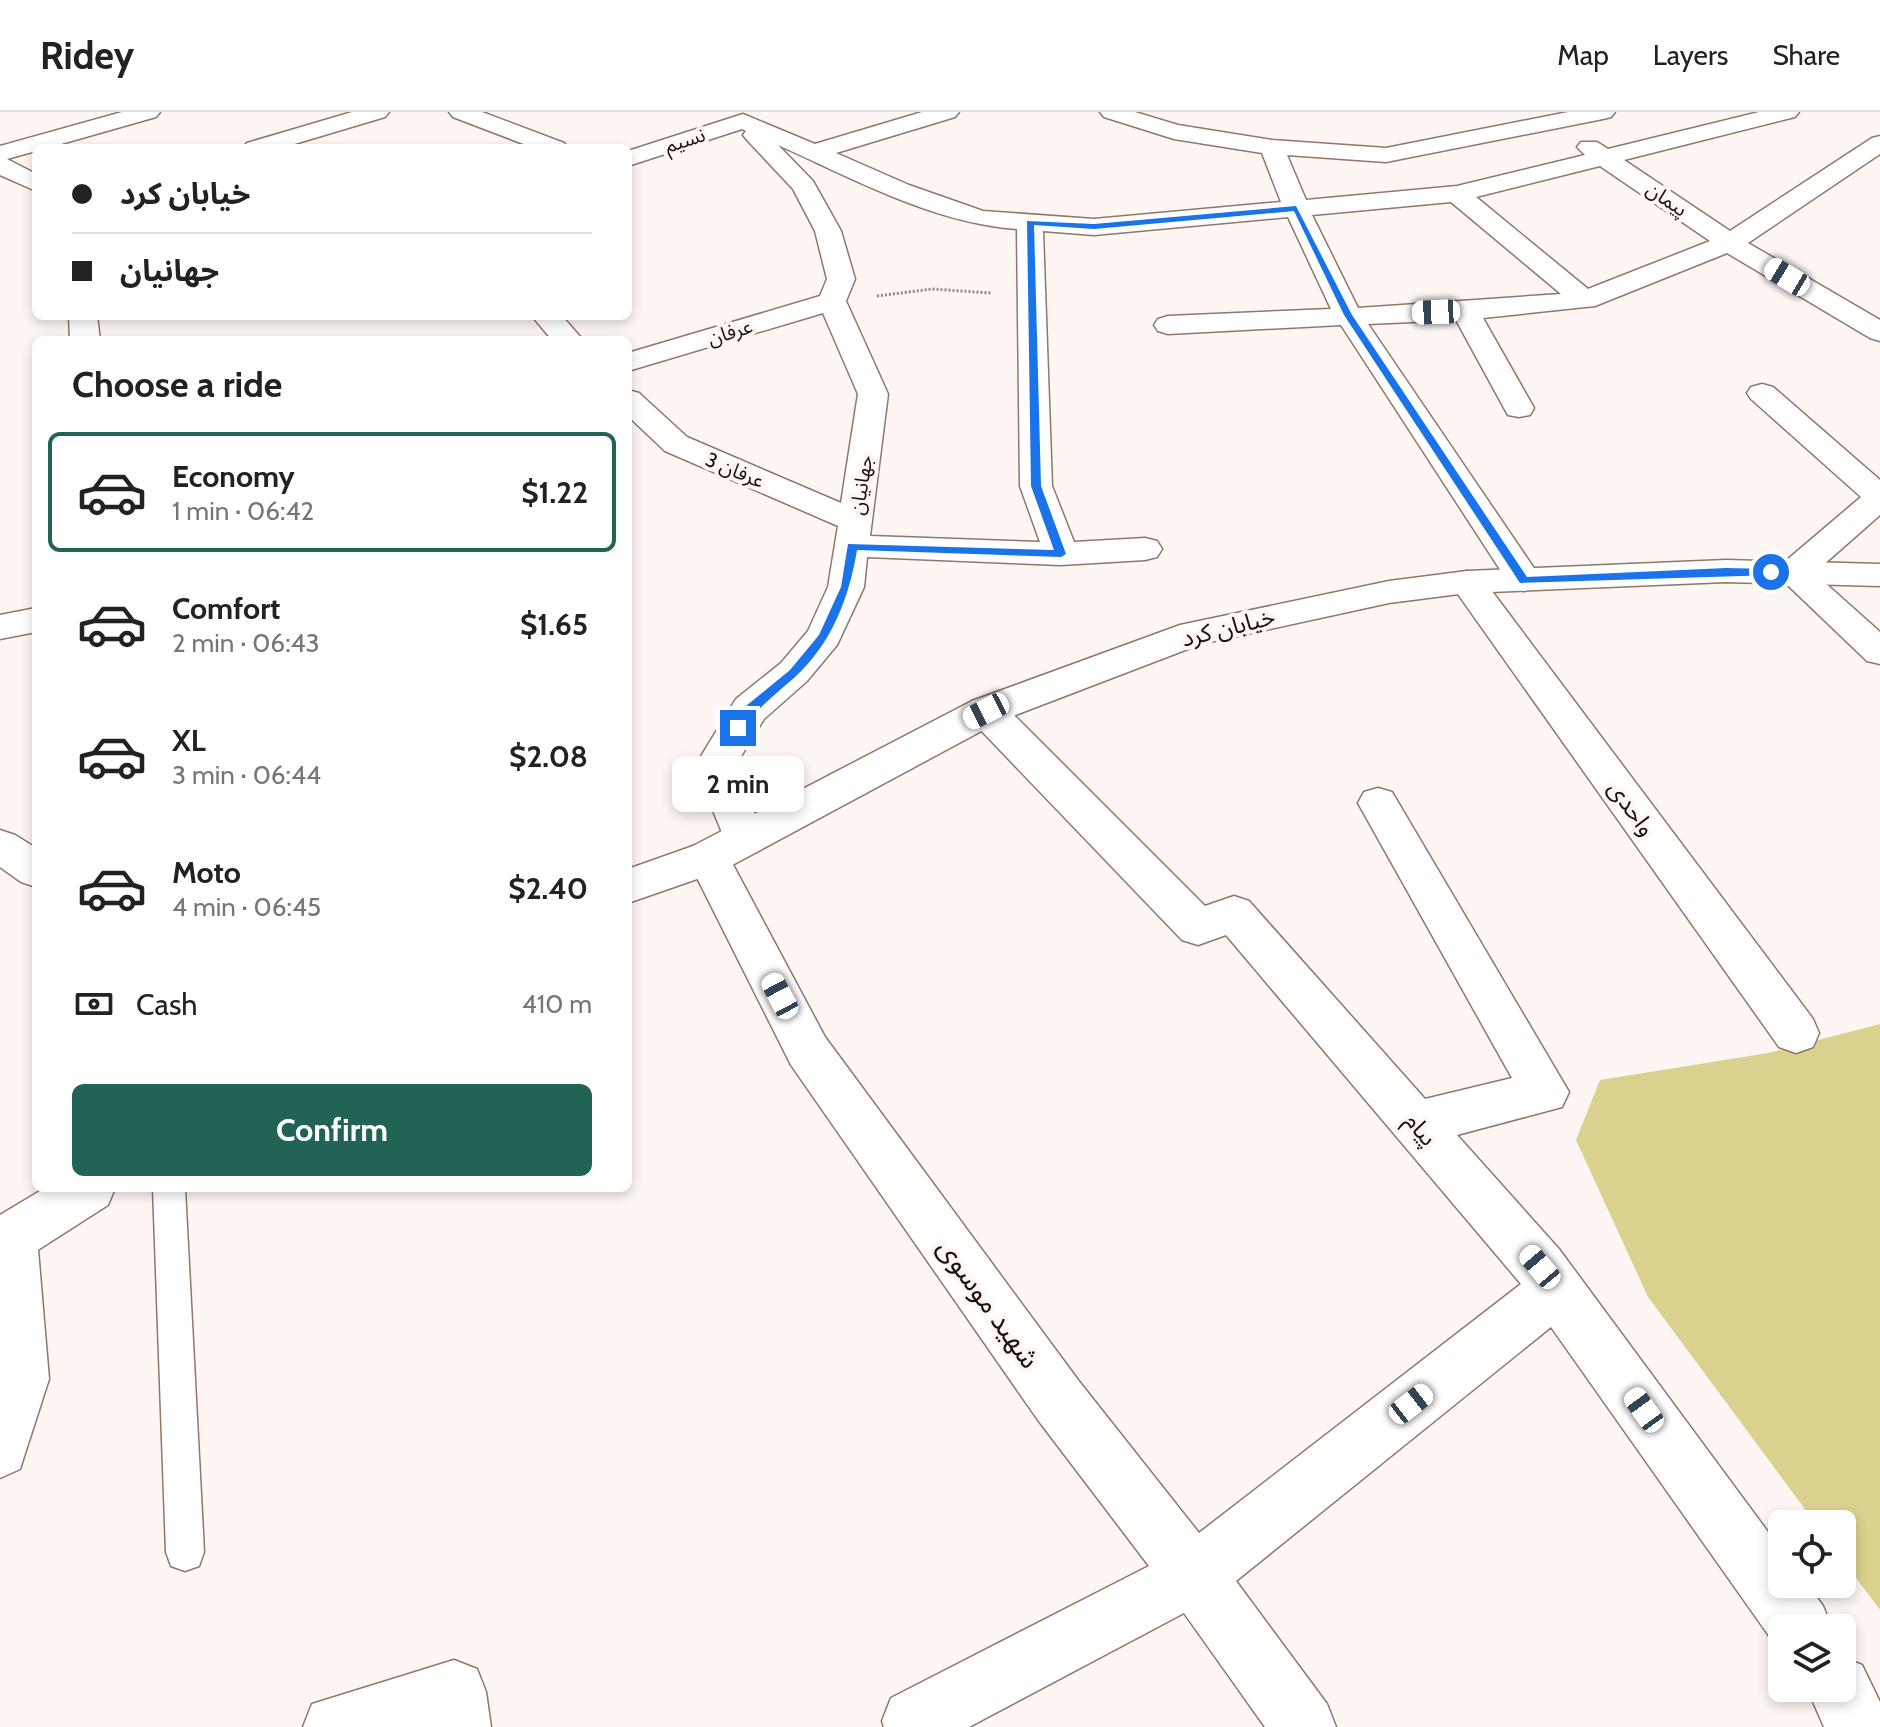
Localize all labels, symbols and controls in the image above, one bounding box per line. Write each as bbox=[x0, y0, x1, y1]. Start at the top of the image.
text: Ridey bbox=[40, 32, 134, 79]
text: Map bbox=[1557, 38, 1609, 72]
text: Layers bbox=[1653, 38, 1728, 72]
text: Share bbox=[1772, 38, 1840, 72]
street label: نسیم bbox=[662, 122, 709, 161]
text: خیابان کرد bbox=[120, 175, 250, 212]
street label: پیمان bbox=[1641, 177, 1692, 222]
text: جهانیان bbox=[120, 252, 219, 289]
car bbox=[1760, 254, 1814, 300]
car bbox=[1412, 299, 1460, 325]
street label: عرفان bbox=[705, 314, 755, 350]
text: Choose a ride bbox=[72, 362, 282, 406]
street label: عرفان 3 bbox=[702, 447, 768, 493]
street label: جهانیان bbox=[844, 453, 878, 517]
icon: car bbox=[76, 456, 148, 528]
text: Economy bbox=[172, 458, 295, 495]
text: $1.22 bbox=[521, 474, 588, 511]
text: 1 min · 06:42 bbox=[172, 495, 314, 527]
route start bbox=[1753, 554, 1789, 590]
icon: car bbox=[76, 588, 148, 660]
text: Comfort bbox=[172, 590, 280, 627]
street label: خیابان کرد bbox=[1178, 601, 1278, 653]
text: $1.65 bbox=[520, 606, 588, 643]
text: 2 min · 06:43 bbox=[172, 627, 320, 659]
car bbox=[959, 689, 1013, 733]
route end bbox=[720, 710, 756, 746]
icon: car bbox=[76, 720, 148, 792]
text: XL bbox=[172, 722, 206, 759]
text: $2.08 bbox=[509, 738, 588, 775]
callout: 2 min bbox=[672, 756, 804, 812]
text: 3 min · 06:44 bbox=[172, 759, 321, 791]
text: 2 min bbox=[707, 768, 769, 800]
street label: واحدی bbox=[1602, 775, 1662, 841]
icon: car bbox=[76, 852, 148, 924]
text: Moto bbox=[172, 854, 241, 891]
text: $2.40 bbox=[508, 870, 588, 907]
text: 4 min · 06:45 bbox=[172, 891, 321, 923]
car bbox=[758, 969, 802, 1023]
icon: cash bbox=[72, 982, 116, 1026]
text: Cash bbox=[136, 986, 198, 1023]
text: 410 m bbox=[522, 988, 592, 1020]
button: Confirm bbox=[72, 1084, 592, 1176]
street label: پیام bbox=[1396, 1106, 1443, 1154]
street label: شهید موسوی bbox=[931, 1231, 1047, 1375]
car bbox=[1515, 1241, 1565, 1293]
car bbox=[1385, 1380, 1437, 1428]
car bbox=[1620, 1384, 1668, 1436]
map controls bbox=[1768, 1510, 1856, 1702]
button: locate bbox=[1768, 1510, 1856, 1598]
button: layers bbox=[1768, 1614, 1856, 1702]

